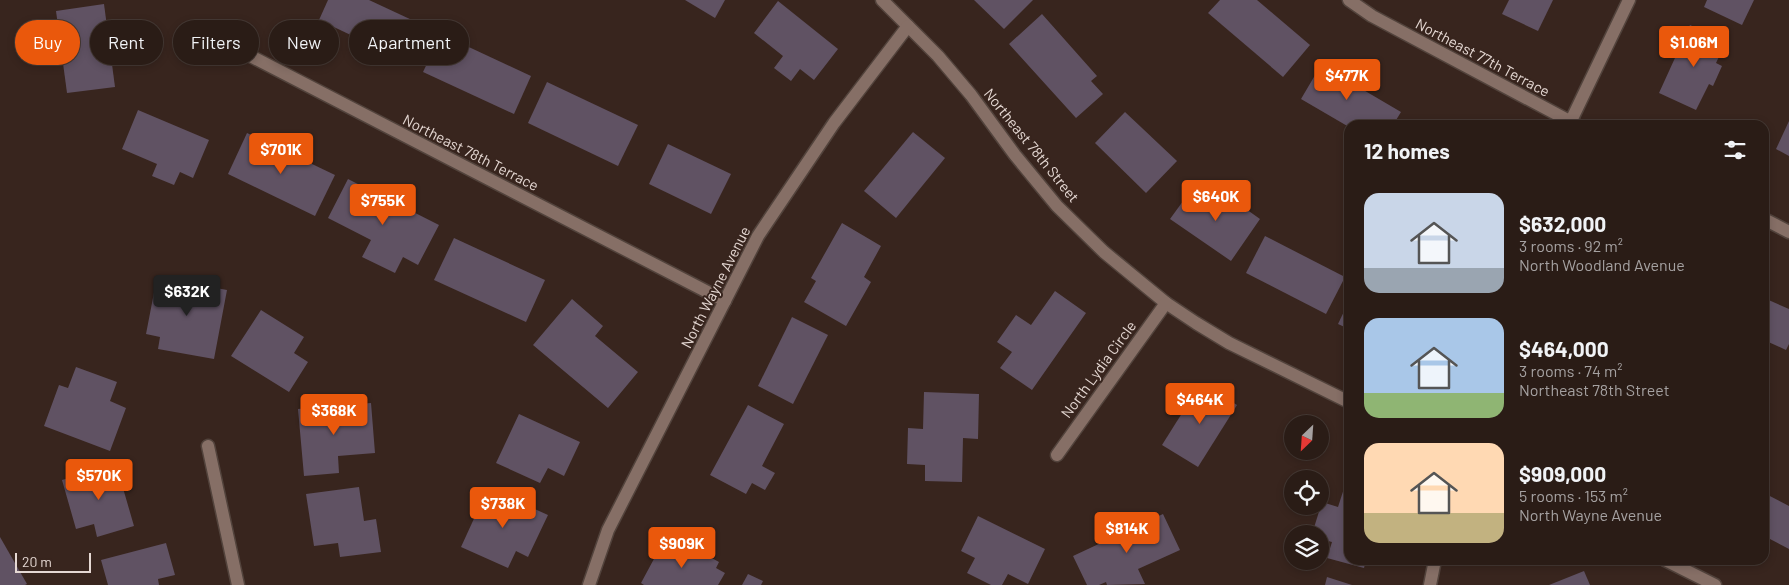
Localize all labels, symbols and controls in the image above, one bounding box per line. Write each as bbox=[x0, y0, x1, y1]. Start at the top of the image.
street label: Northeast 77th Terrace bbox=[1413, 14, 1553, 100]
chip: Buy bbox=[15, 20, 80, 65]
chip: Rent bbox=[90, 20, 163, 65]
chip: Filters bbox=[173, 20, 259, 65]
chip: New bbox=[269, 20, 339, 65]
chip: Apartment bbox=[349, 20, 469, 65]
pin: $1.06M bbox=[1653, 26, 1735, 68]
text: $1.06M bbox=[1670, 32, 1718, 51]
pin: $477K bbox=[1312, 58, 1382, 101]
text: $477K bbox=[1325, 65, 1369, 84]
street label: Northeast 78th Street bbox=[981, 85, 1083, 205]
street label: Northeast 78th Terrace bbox=[400, 110, 542, 194]
pin: $701K bbox=[246, 132, 316, 175]
icon: filters bbox=[1721, 136, 1749, 164]
text: 12 homes bbox=[1364, 138, 1450, 163]
text: $701K bbox=[260, 139, 302, 158]
pin: $640K bbox=[1181, 180, 1251, 222]
pin: $755K bbox=[348, 184, 418, 226]
text: $640K bbox=[1193, 186, 1239, 205]
text: $755K bbox=[361, 190, 405, 209]
text: $632,000 bbox=[1519, 211, 1606, 236]
icon: home bbox=[1404, 213, 1464, 273]
street label: North Wayne Avenue bbox=[677, 223, 753, 351]
text: 3 rooms · 92 m² bbox=[1519, 236, 1623, 255]
text: North Woodland Avenue bbox=[1519, 255, 1685, 274]
pin: $632K bbox=[152, 274, 222, 317]
text: $632K bbox=[164, 281, 210, 300]
street label: North Lydia Circle bbox=[1057, 317, 1139, 421]
text: $464,000 bbox=[1519, 336, 1609, 361]
icon: home bbox=[1404, 338, 1464, 398]
text: 3 rooms · 74 m² bbox=[1519, 361, 1622, 380]
text: Northeast 78th Street bbox=[1519, 380, 1669, 399]
pin: $464K bbox=[1165, 382, 1235, 425]
text: $464K bbox=[1176, 389, 1224, 408]
pin: $368K bbox=[299, 394, 369, 436]
text: $368K bbox=[311, 400, 357, 419]
north arrow bbox=[1284, 415, 1329, 460]
map controls bbox=[1284, 415, 1329, 570]
pin: $570K bbox=[64, 458, 134, 501]
text: $909,000 bbox=[1519, 461, 1606, 486]
icon: home bbox=[1404, 463, 1464, 523]
text: $570K bbox=[77, 465, 121, 484]
button: locate bbox=[1284, 470, 1329, 515]
pin: $738K bbox=[468, 486, 538, 529]
text: 5 rooms · 153 m² bbox=[1519, 486, 1628, 505]
text: $738K bbox=[481, 493, 525, 512]
text: North Wayne Avenue bbox=[1519, 505, 1662, 524]
pin: $814K bbox=[1092, 512, 1162, 554]
text: $814K bbox=[1106, 518, 1149, 537]
button: layers bbox=[1284, 525, 1329, 570]
pin: $909K bbox=[647, 526, 717, 569]
text: $909K bbox=[659, 533, 705, 552]
scale bar bbox=[15, 550, 91, 573]
text: 20 m bbox=[22, 553, 52, 570]

